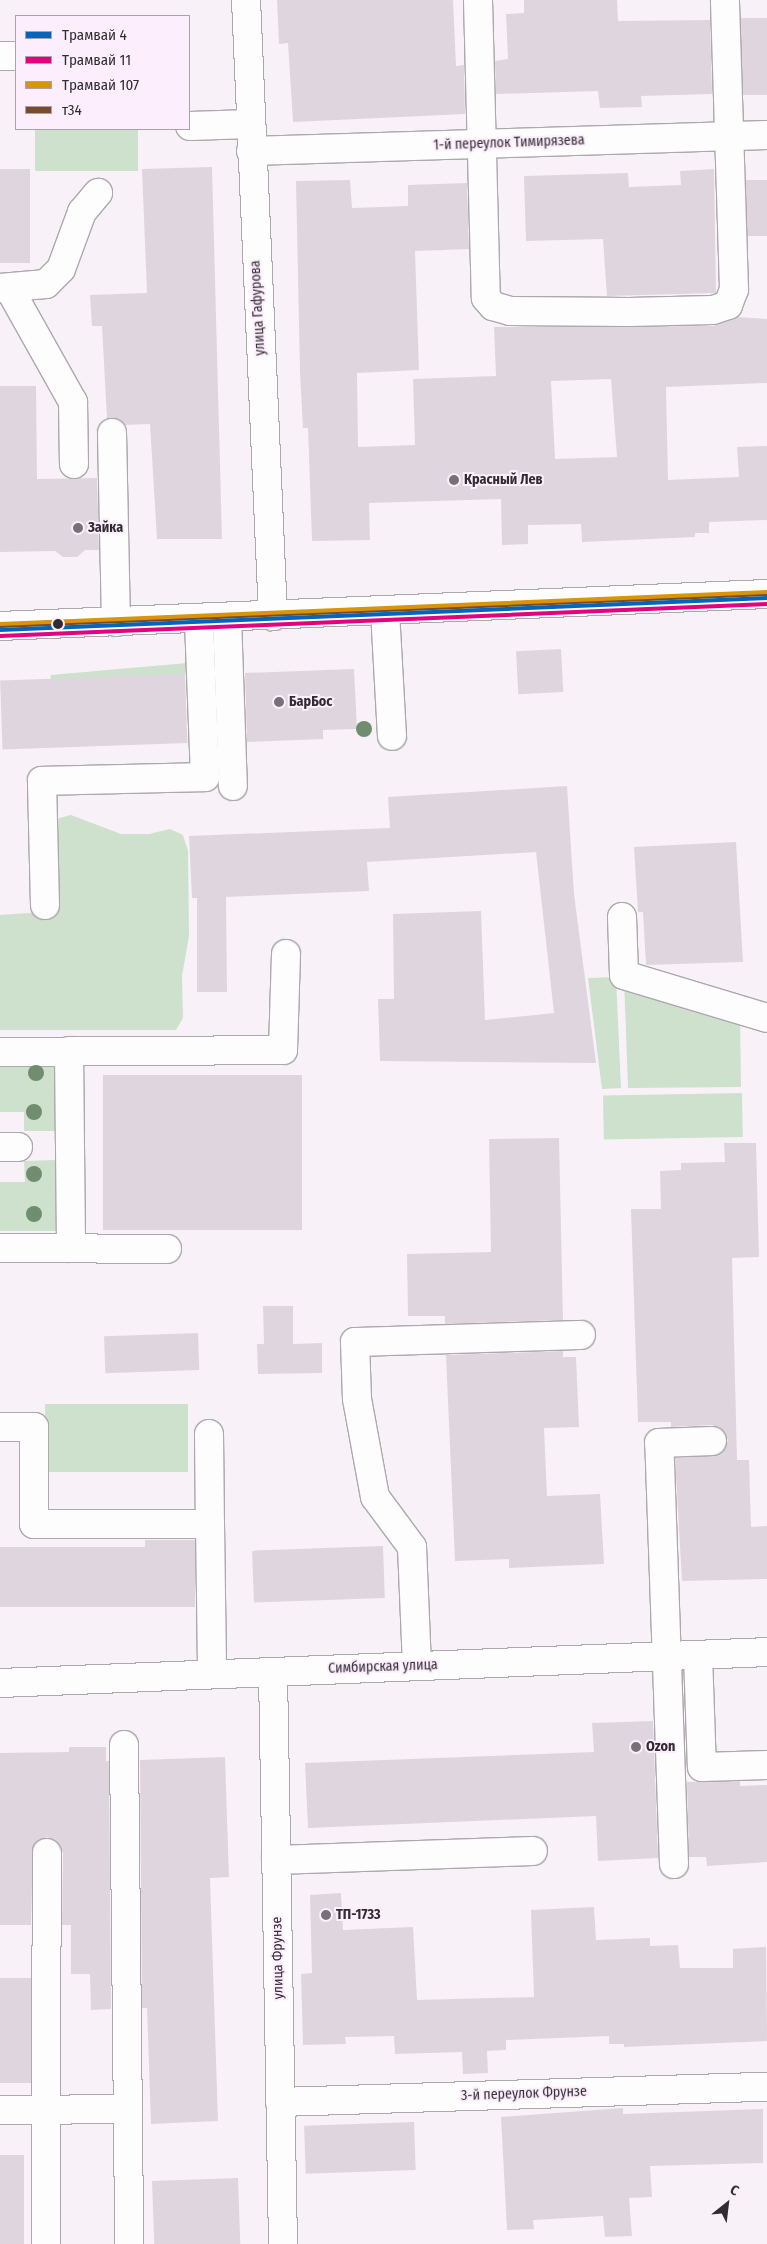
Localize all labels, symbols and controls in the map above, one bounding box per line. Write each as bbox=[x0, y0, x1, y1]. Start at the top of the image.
legend bbox=[15, 15, 190, 130]
text: Трамвай 4 bbox=[62, 26, 127, 44]
text: Трамвай 11 bbox=[62, 51, 131, 69]
text: Трамвай 107 bbox=[62, 76, 139, 94]
text: т34 bbox=[62, 101, 82, 119]
street label: 1-й переулок Тимирязева bbox=[433, 132, 585, 154]
street label: улица Гафурова bbox=[247, 260, 269, 356]
place label: Красный Лев bbox=[464, 472, 543, 488]
marker: Красный Лев bbox=[448, 474, 460, 486]
place label: Зайка bbox=[88, 520, 123, 536]
marker: Зайка bbox=[72, 522, 84, 534]
unlabelled marker bbox=[53, 619, 63, 629]
place label: БарБос bbox=[289, 694, 332, 710]
marker: БарБос bbox=[273, 696, 285, 708]
street label: Симбирская улица bbox=[328, 1657, 438, 1677]
place label: Ozon bbox=[646, 1739, 675, 1755]
marker: Ozon bbox=[630, 1741, 642, 1753]
place label: ТП-1733 bbox=[336, 1907, 381, 1923]
marker: ТП-1733 bbox=[320, 1909, 332, 1921]
street label: улица Фрунзе bbox=[269, 1916, 287, 2000]
street label: 3-й переулок Фрунзе bbox=[461, 2083, 587, 2105]
north arrow bbox=[702, 2179, 752, 2229]
text: С bbox=[727, 2181, 742, 2200]

